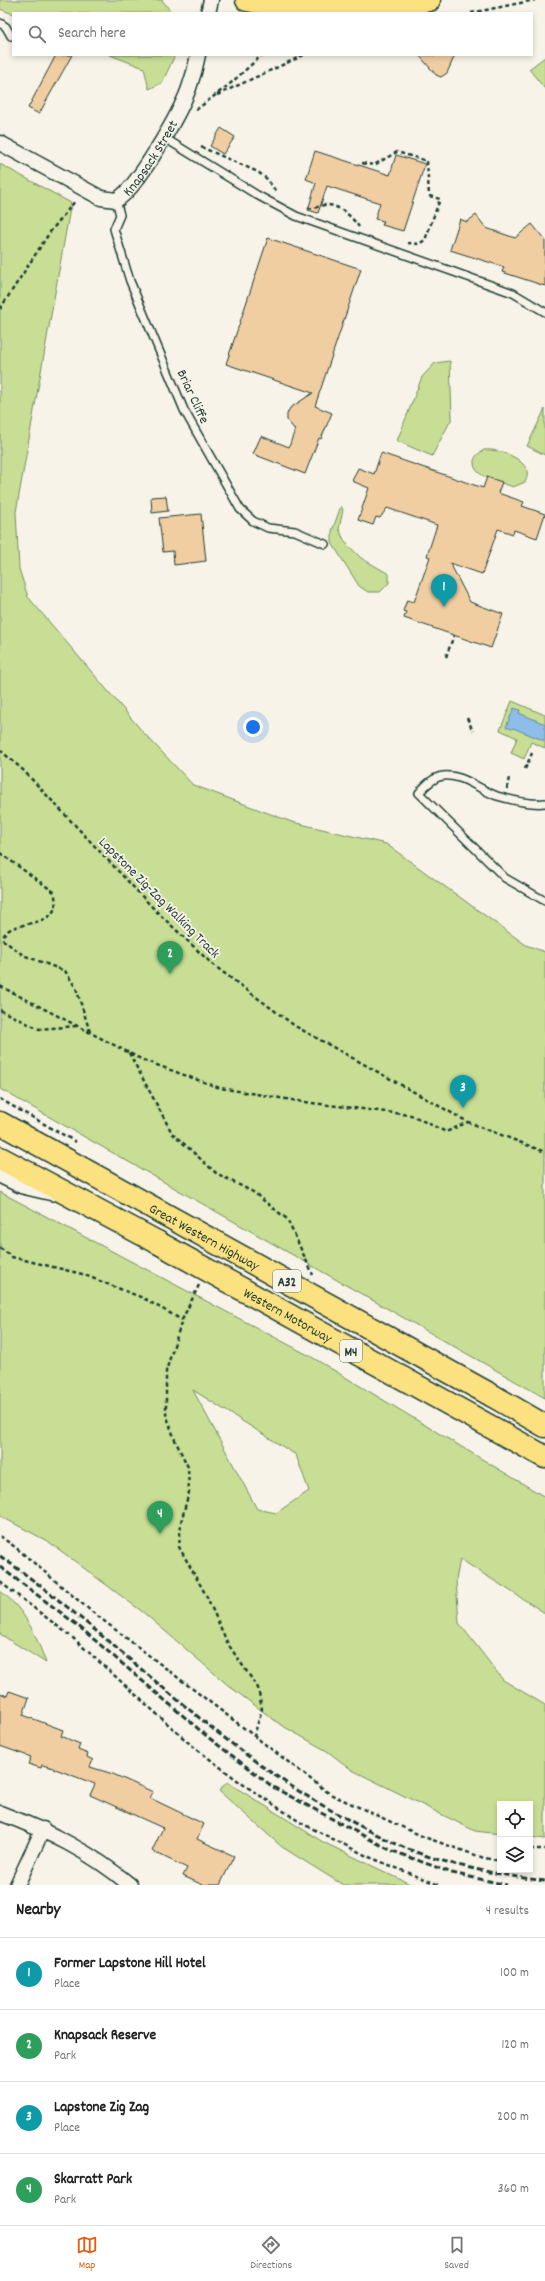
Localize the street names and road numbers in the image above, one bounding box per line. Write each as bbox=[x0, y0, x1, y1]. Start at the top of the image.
street label: Knapsack Street bbox=[119, 117, 184, 201]
street label: Briar Cliffe bbox=[171, 366, 213, 427]
street label: Lapstone Zig-Zag Walking Track bbox=[93, 833, 224, 964]
street label: Great Western Highway bbox=[145, 1199, 263, 1277]
road number: A32 bbox=[273, 1270, 301, 1292]
street label: Western Motorway bbox=[239, 1284, 336, 1349]
road number: M4 bbox=[340, 1340, 362, 1362]

